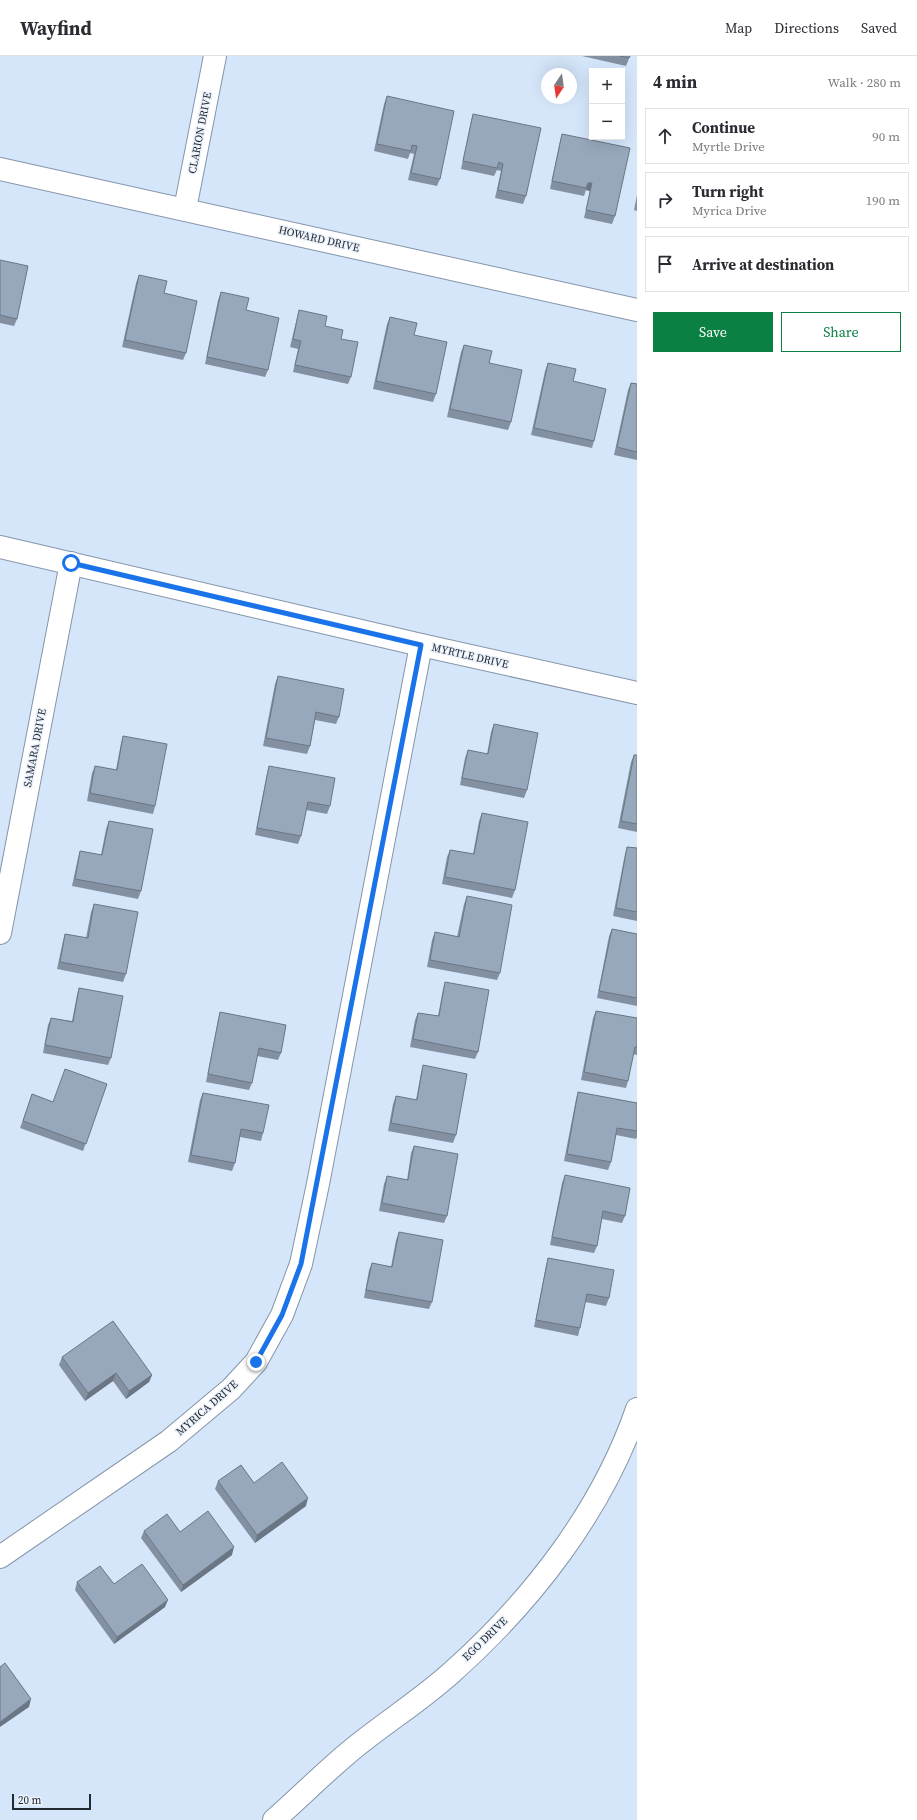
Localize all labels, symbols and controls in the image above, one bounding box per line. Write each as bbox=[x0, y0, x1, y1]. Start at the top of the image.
text: Wayfind bbox=[20, 15, 92, 41]
text: Map bbox=[725, 18, 752, 38]
text: Directions bbox=[774, 18, 839, 38]
text: Saved bbox=[861, 18, 897, 38]
north arrow bbox=[541, 68, 577, 104]
map controls bbox=[589, 68, 625, 140]
button: + bbox=[589, 68, 625, 104]
text: 4 min bbox=[653, 70, 697, 94]
text: Walk · 280 m bbox=[828, 74, 901, 91]
street label: CLARION DRIVE bbox=[185, 91, 215, 175]
button: − bbox=[589, 104, 625, 140]
text: Continue bbox=[692, 117, 755, 138]
icon: ahead bbox=[654, 125, 676, 147]
text: 90 m bbox=[872, 128, 900, 145]
text: Myrtle Drive bbox=[692, 138, 765, 155]
text: Turn right bbox=[692, 181, 764, 202]
icon: right bbox=[654, 189, 676, 211]
text: 190 m bbox=[866, 192, 900, 209]
text: Myrica Drive bbox=[692, 202, 767, 219]
street label: HOWARD DRIVE bbox=[277, 222, 361, 256]
icon: arrive bbox=[654, 253, 676, 275]
text: Arrive at destination bbox=[692, 254, 834, 275]
button: Save bbox=[653, 312, 773, 352]
button: Share bbox=[781, 312, 901, 352]
route start bbox=[62, 554, 80, 572]
street label: MYRTLE DRIVE bbox=[430, 640, 510, 672]
street label: SAMARA DRIVE bbox=[20, 707, 50, 789]
route end bbox=[247, 1353, 265, 1371]
street label: MYRICA DRIVE bbox=[173, 1377, 241, 1439]
street label: EGO DRIVE bbox=[459, 1613, 511, 1664]
scale bar bbox=[12, 1792, 91, 1811]
text: 20 m bbox=[18, 1793, 41, 1808]

